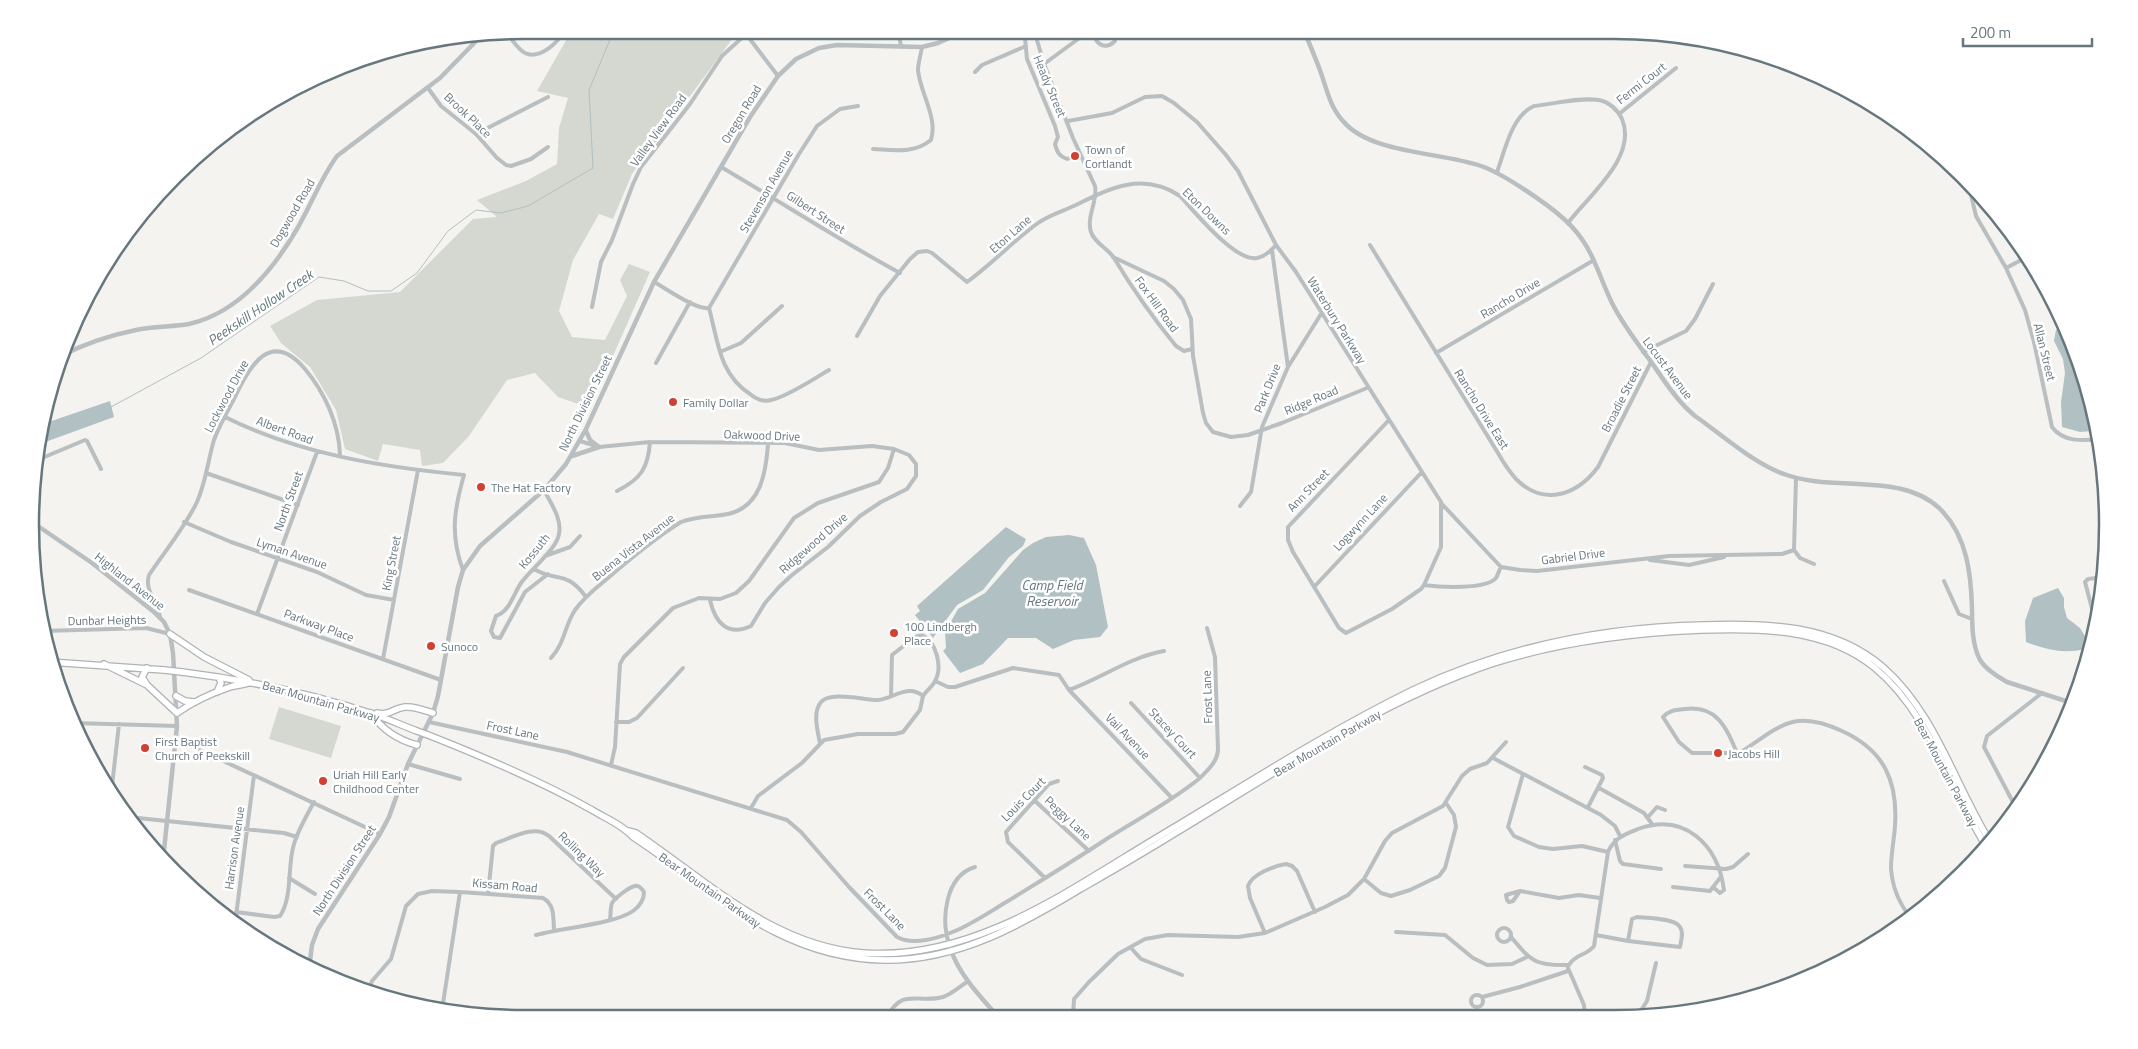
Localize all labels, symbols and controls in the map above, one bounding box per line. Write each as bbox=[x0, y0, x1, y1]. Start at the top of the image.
scale bar bbox=[1963, 15, 2092, 47]
text: 200 m bbox=[1970, 21, 2011, 44]
street label: Heady Street bbox=[1028, 52, 1072, 121]
street label: Fermi Court bbox=[1612, 57, 1671, 109]
street label: Oregon Road bbox=[716, 81, 766, 147]
street label: Brook Place bbox=[440, 88, 496, 142]
street label: Valley View Road bbox=[625, 90, 691, 170]
place label: Town of Cortlandt bbox=[1085, 140, 1133, 173]
street label: Stevenson Avenue bbox=[734, 146, 798, 236]
marker: Town of Cortlandt bbox=[1069, 150, 1081, 162]
street label: Dogwood Road bbox=[265, 175, 319, 251]
street label: Eton Downs bbox=[1178, 183, 1236, 239]
street label: Gilbert Street bbox=[783, 186, 850, 239]
street label: Eton Lane bbox=[985, 210, 1035, 258]
water label: Peekskill Hollow Creek bbox=[203, 263, 318, 350]
street label: Fox Hill Road bbox=[1130, 272, 1184, 336]
street label: Waterbury Parkway bbox=[1302, 273, 1372, 368]
street label: Rancho Drive bbox=[1476, 273, 1544, 323]
street label: Allan Street bbox=[2029, 321, 2062, 384]
street label: Locust Avenue bbox=[1638, 333, 1698, 403]
street label: North Division Street bbox=[553, 351, 617, 454]
street label: Lockwood Drive bbox=[199, 356, 253, 436]
street label: Park Drive bbox=[1248, 360, 1286, 416]
street label: Broadie Street bbox=[1596, 362, 1646, 436]
street label: Rancho Drive East bbox=[1450, 365, 1515, 454]
street label: Ridge Road bbox=[1281, 380, 1341, 420]
place label: Family Dollar bbox=[683, 393, 749, 412]
marker: Family Dollar bbox=[667, 396, 679, 408]
street label: Albert Road bbox=[254, 411, 316, 449]
street label: Oakwood Drive bbox=[723, 424, 801, 446]
street label: Ann Street bbox=[1283, 464, 1334, 516]
street label: North Street bbox=[268, 468, 308, 534]
place label: The Hat Factory bbox=[491, 478, 571, 497]
marker: The Hat Factory bbox=[475, 481, 487, 493]
street label: Logwynn Lane bbox=[1328, 489, 1392, 555]
street label: Ridgewood Drive bbox=[774, 508, 852, 578]
street label: Buena Vista Avenue bbox=[588, 509, 678, 585]
street label: Kossuth bbox=[514, 529, 554, 573]
street label: Lyman Avenue bbox=[254, 532, 330, 574]
street label: King Street bbox=[376, 533, 406, 592]
street label: Gabriel Drive bbox=[1540, 543, 1606, 569]
street label: Highland Avenue bbox=[91, 547, 169, 615]
water label: Camp Field Reservoir bbox=[1022, 574, 1084, 611]
street label: Parkway Place bbox=[281, 603, 357, 647]
street label: Dunbar Heights bbox=[67, 610, 147, 630]
place label: 100 Lindbergh Place bbox=[904, 617, 977, 650]
marker: 100 Lindbergh Place bbox=[888, 627, 900, 639]
place label: Sunoco bbox=[441, 637, 478, 656]
marker: Sunoco bbox=[425, 640, 437, 652]
street label: Frost Lane bbox=[1197, 670, 1217, 724]
street label: Bear Mountain Parkway bbox=[260, 675, 382, 727]
street label: Stacey Court bbox=[1144, 703, 1202, 763]
street label: Bear Mountain Parkway bbox=[1270, 704, 1384, 782]
street label: Vail Avenue bbox=[1101, 708, 1155, 764]
street label: Bear Mountain Parkway bbox=[1909, 714, 1983, 830]
street label: Frost Lane bbox=[485, 715, 541, 745]
place label: First Baptist Church of Peekskill bbox=[155, 732, 250, 765]
marker: First Baptist Church of Peekskill bbox=[139, 742, 151, 754]
place label: Jacobs Hill bbox=[1728, 744, 1780, 763]
marker: Jacobs Hill bbox=[1712, 747, 1724, 759]
place label: Uriah Hill Early Childhood Center bbox=[333, 765, 419, 798]
street label: Louis Court bbox=[996, 772, 1050, 826]
marker: Uriah Hill Early Childhood Center bbox=[317, 775, 329, 787]
street label: Peggy Lane bbox=[1040, 791, 1096, 845]
street label: Harrison Avenue bbox=[219, 805, 249, 891]
street label: North Division Street bbox=[307, 820, 381, 919]
street label: Rolling Way bbox=[554, 827, 610, 882]
street label: Bear Mountain Parkway bbox=[655, 847, 765, 933]
street label: Kissam Road bbox=[472, 873, 538, 897]
street label: Frost Lane bbox=[859, 883, 911, 935]

